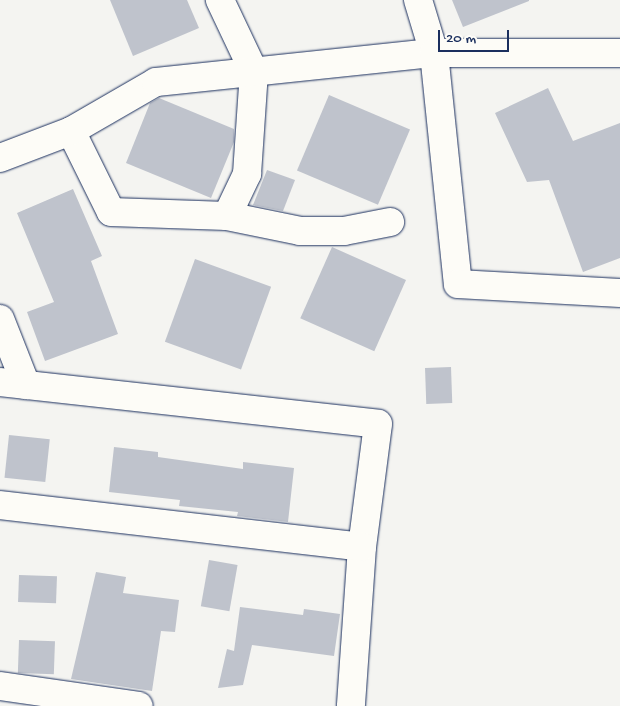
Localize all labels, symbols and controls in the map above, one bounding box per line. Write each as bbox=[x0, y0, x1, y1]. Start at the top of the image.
scale bar bbox=[440, 20, 511, 52]
text: 20 m bbox=[446, 30, 476, 48]

